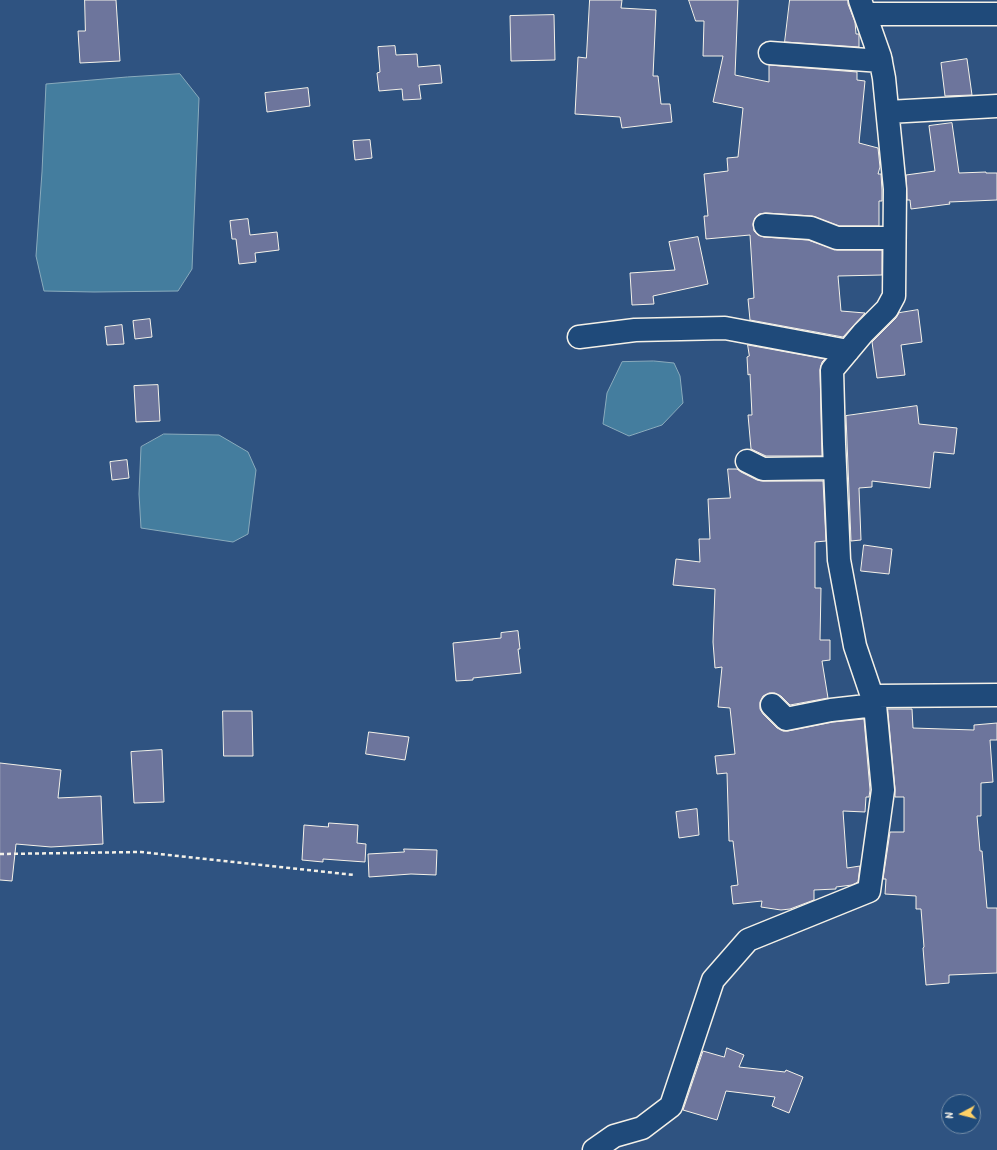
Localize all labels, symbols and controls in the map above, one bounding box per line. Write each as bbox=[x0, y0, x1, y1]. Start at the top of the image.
north arrow bbox=[941, 1094, 981, 1134]
text: N bbox=[941, 1111, 959, 1120]

